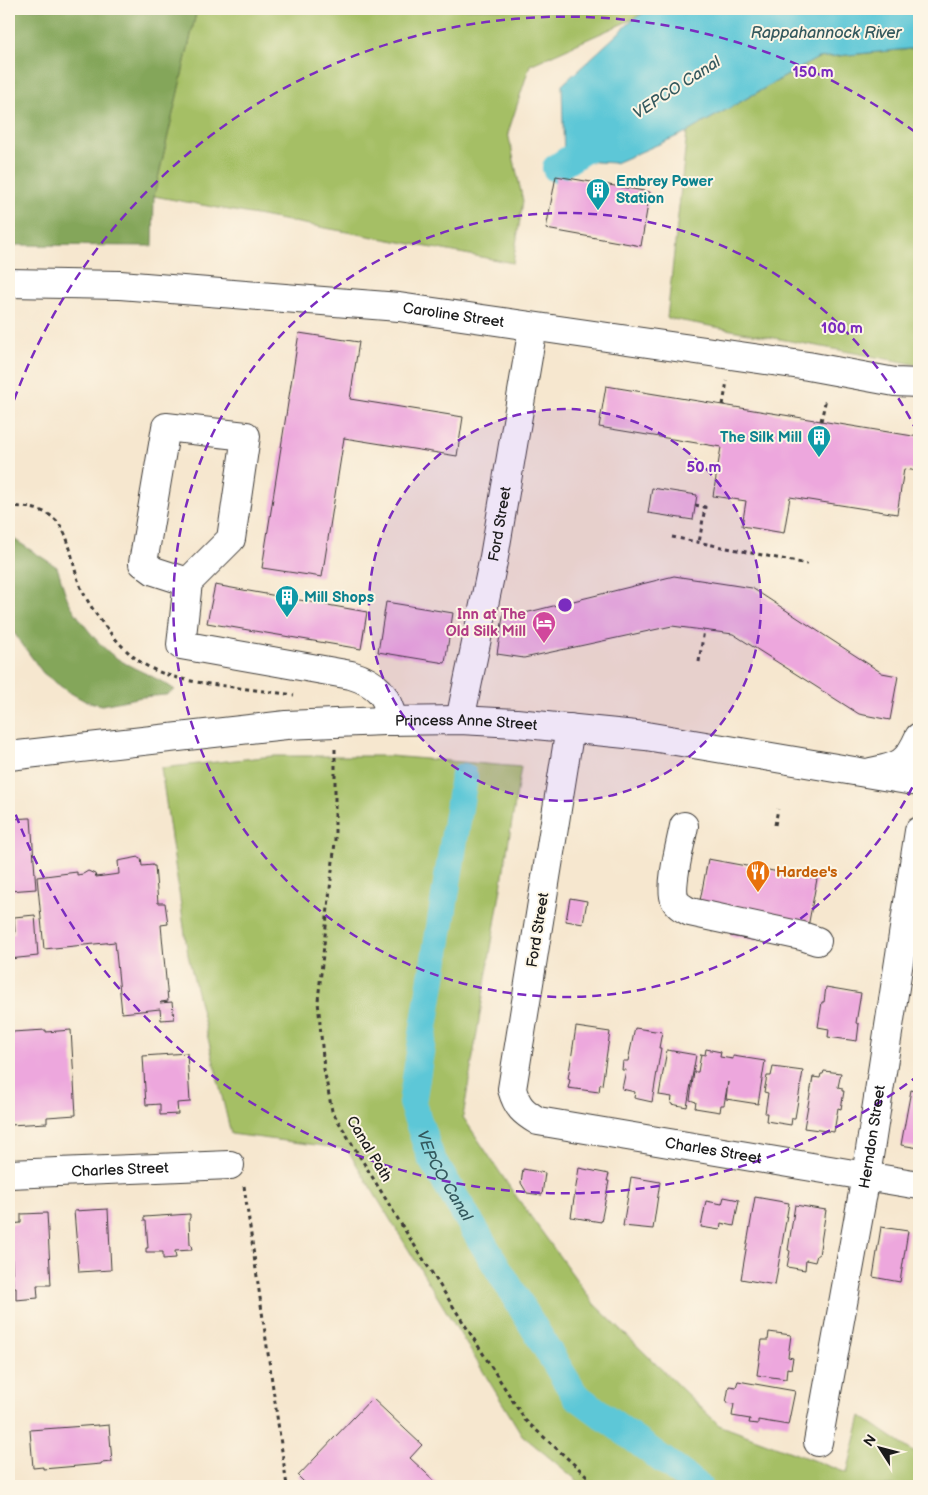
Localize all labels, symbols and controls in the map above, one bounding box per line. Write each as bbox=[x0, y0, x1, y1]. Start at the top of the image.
water label: Rappahannock River bbox=[751, 24, 903, 43]
water label: VEPCO Canal bbox=[630, 52, 725, 123]
text: 150 m bbox=[792, 63, 834, 82]
place label: Embrey Power Station bbox=[616, 172, 714, 208]
building icon: Embrey Power Station bbox=[585, 177, 611, 211]
street label: Caroline Street bbox=[402, 298, 506, 332]
text: 100 m bbox=[821, 319, 863, 338]
building icon: The Silk Mill bbox=[806, 424, 832, 458]
place label: The Silk Mill bbox=[720, 428, 802, 447]
text: 50 m bbox=[687, 458, 722, 477]
street label: Ford Street bbox=[484, 485, 515, 563]
building icon: Mill Shops bbox=[274, 584, 300, 618]
place label: Mill Shops bbox=[304, 588, 374, 607]
centre of rings bbox=[556, 596, 574, 614]
place label: Inn at The Old Silk Mill bbox=[446, 605, 526, 641]
hotel icon: Inn at The Old Silk Mill bbox=[531, 610, 557, 644]
street label: Princess Anne Street bbox=[395, 710, 539, 735]
restaurant icon: Hardee's bbox=[745, 859, 771, 893]
place label: Hardee's bbox=[776, 863, 838, 882]
street label: Ford Street bbox=[523, 891, 553, 969]
street label: Herndon Street bbox=[854, 1083, 889, 1190]
street label: Canal Path bbox=[342, 1113, 396, 1185]
water label: VEPCO Canal bbox=[413, 1128, 477, 1226]
street label: Charles Street bbox=[664, 1133, 763, 1168]
street label: Charles Street bbox=[71, 1158, 169, 1181]
north arrow bbox=[856, 1422, 906, 1472]
text: N bbox=[860, 1431, 880, 1450]

